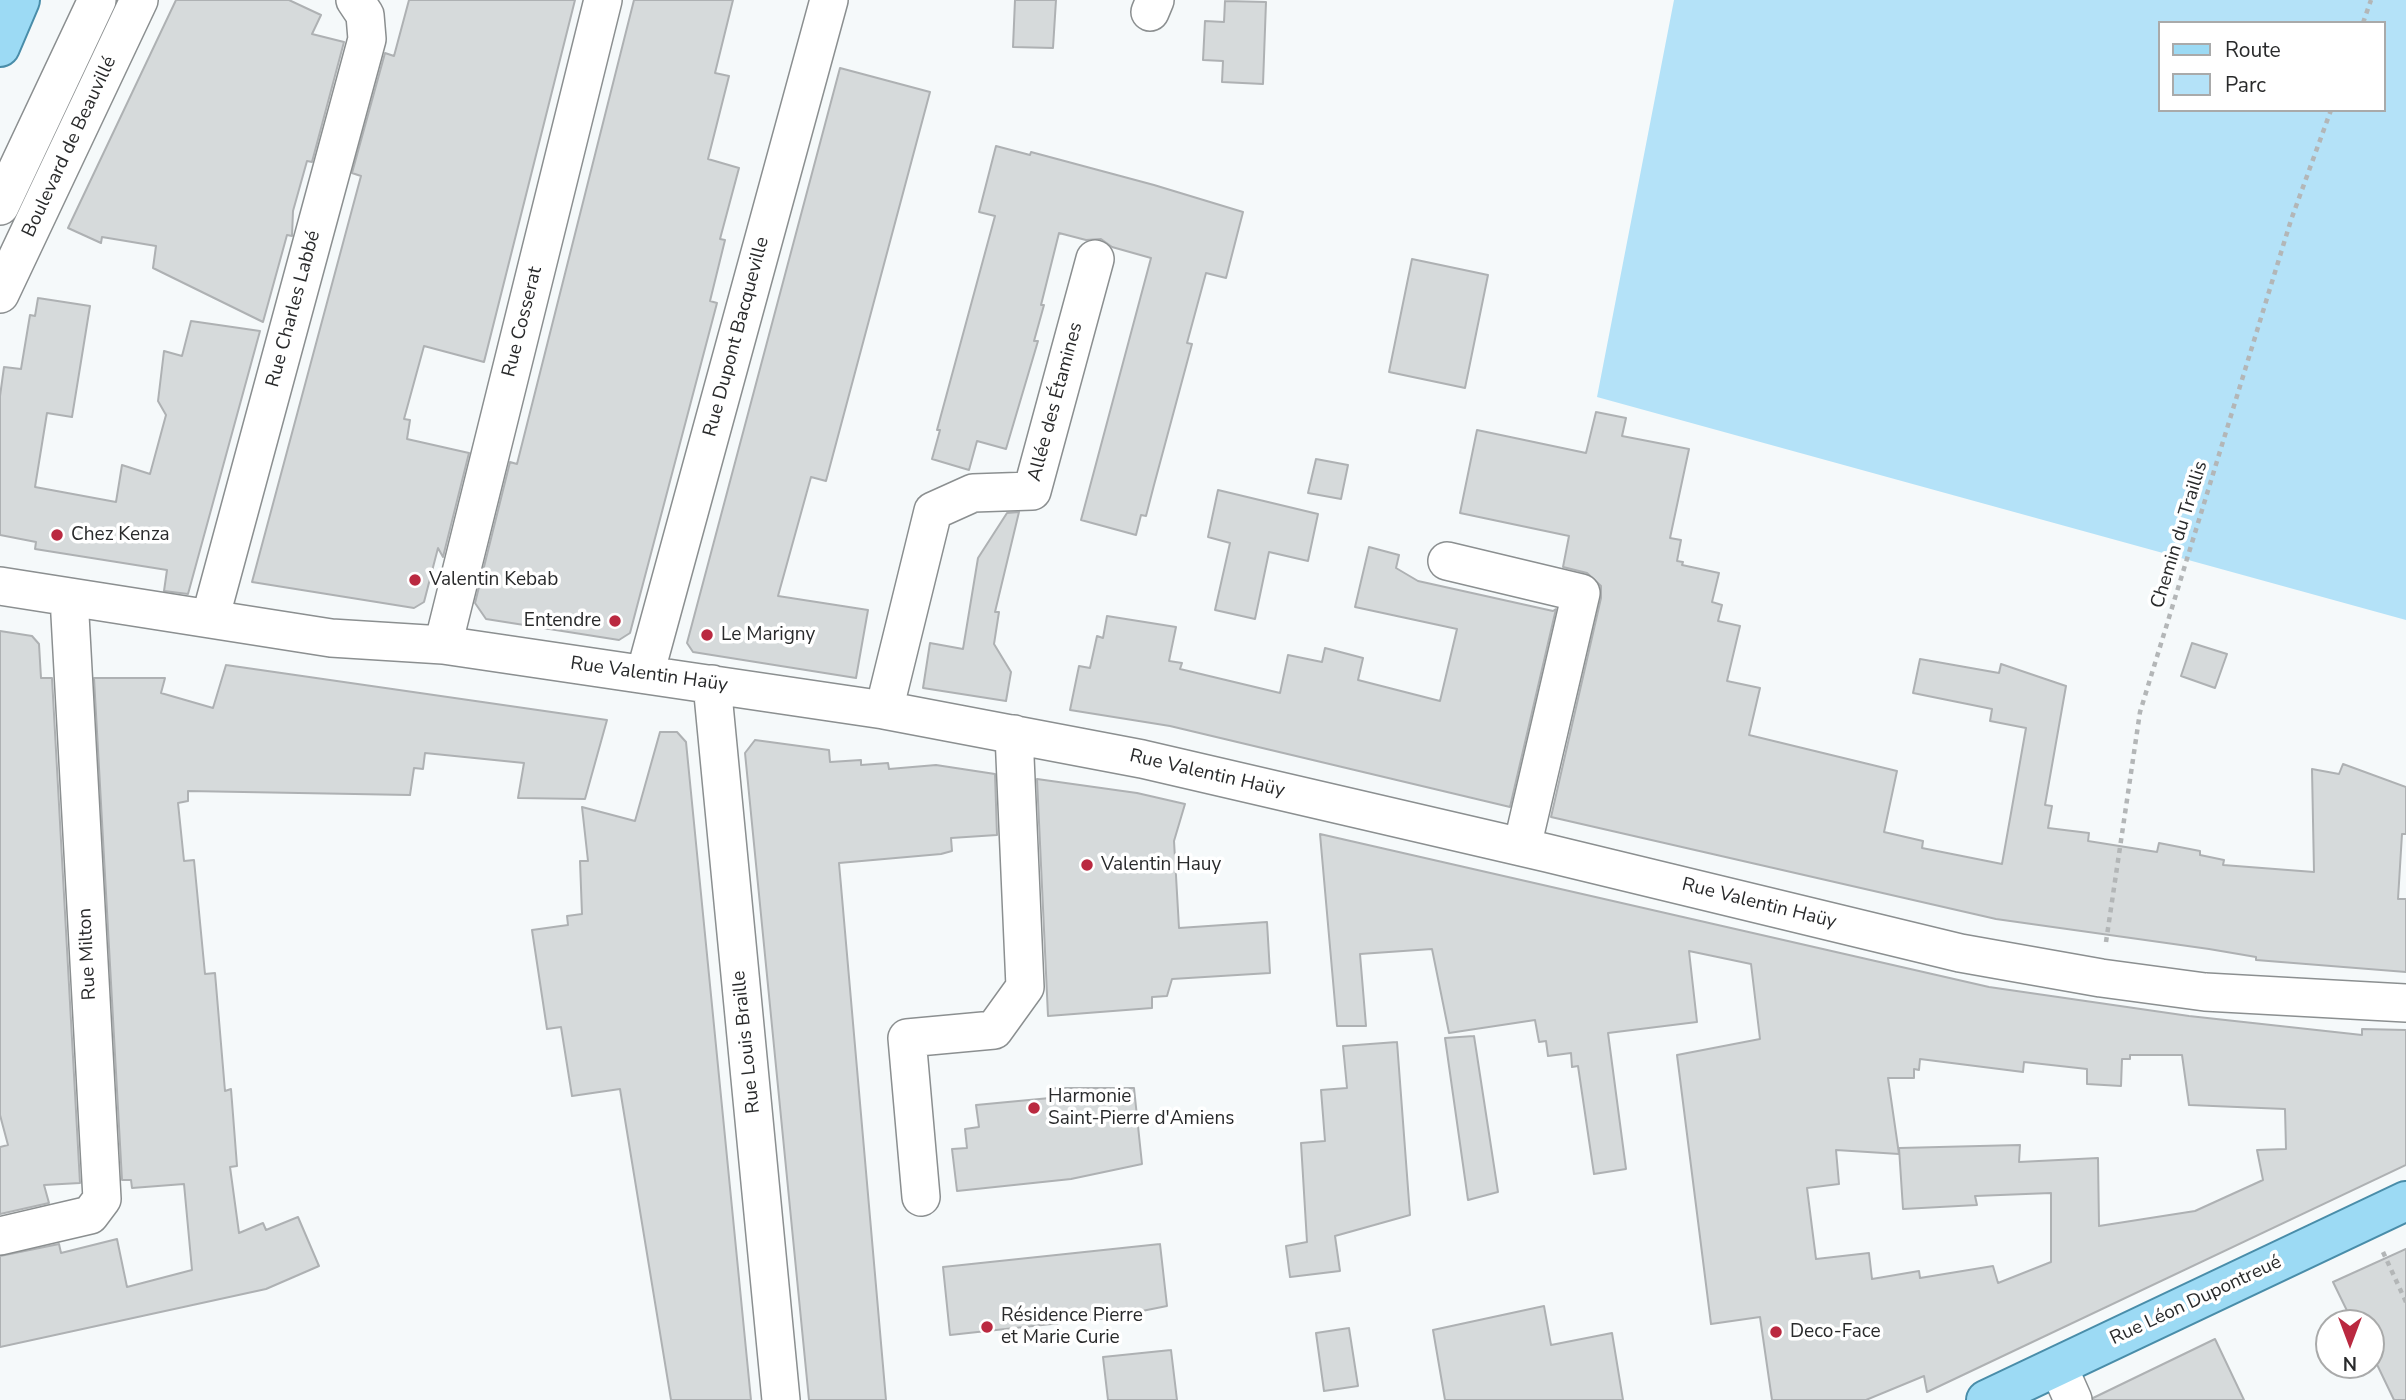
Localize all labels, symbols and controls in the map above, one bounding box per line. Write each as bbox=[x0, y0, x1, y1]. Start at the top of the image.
legend bbox=[2158, 21, 2385, 112]
text: Route bbox=[2225, 36, 2281, 64]
street label: Boulevard de Beauvillé bbox=[18, 53, 122, 241]
text: Parc bbox=[2225, 71, 2266, 99]
street label: Rue Charles Labbé bbox=[262, 228, 326, 390]
street label: Rue Dupont Bacqueville bbox=[699, 235, 775, 439]
street label: Rue Cosserat bbox=[498, 264, 548, 380]
street label: Allée des Étamines bbox=[1024, 320, 1088, 484]
street label: Chemin du Traillis bbox=[2147, 459, 2213, 611]
place label: Chez Kenza bbox=[71, 524, 170, 546]
marker: Chez Kenza bbox=[49, 527, 65, 543]
place label: Valentin Kebab bbox=[429, 569, 558, 591]
marker: Valentin Kebab bbox=[407, 572, 423, 588]
place label: Entendre bbox=[524, 610, 601, 632]
marker: Entendre bbox=[607, 613, 623, 629]
place label: Le Marigny bbox=[721, 624, 815, 646]
marker: Le Marigny bbox=[699, 627, 715, 643]
street label: Rue Valentin Haüy bbox=[569, 653, 729, 697]
street label: Rue Valentin Haüy bbox=[1127, 745, 1287, 803]
place label: Valentin Hauy bbox=[1101, 854, 1221, 876]
marker: Valentin Hauy bbox=[1079, 857, 1095, 873]
street label: Rue Valentin Haüy bbox=[1679, 874, 1839, 934]
street label: Rue Milton bbox=[74, 907, 102, 1001]
street label: Rue Louis Braille bbox=[728, 969, 766, 1115]
place label: Harmonie Saint-Pierre d'Amiens bbox=[1048, 1086, 1234, 1130]
marker: Harmonie Saint-Pierre d'Amiens bbox=[1026, 1100, 1042, 1116]
street label: Rue Léon Dupontreué bbox=[2107, 1251, 2285, 1351]
place label: Résidence Pierre et Marie Curie bbox=[1001, 1305, 1143, 1349]
north arrow bbox=[2315, 1309, 2385, 1379]
marker: Résidence Pierre et Marie Curie bbox=[979, 1319, 995, 1335]
place label: Deco-Face bbox=[1790, 1321, 1881, 1343]
marker: Deco-Face bbox=[1768, 1324, 1784, 1340]
text: N bbox=[2343, 1350, 2357, 1376]

